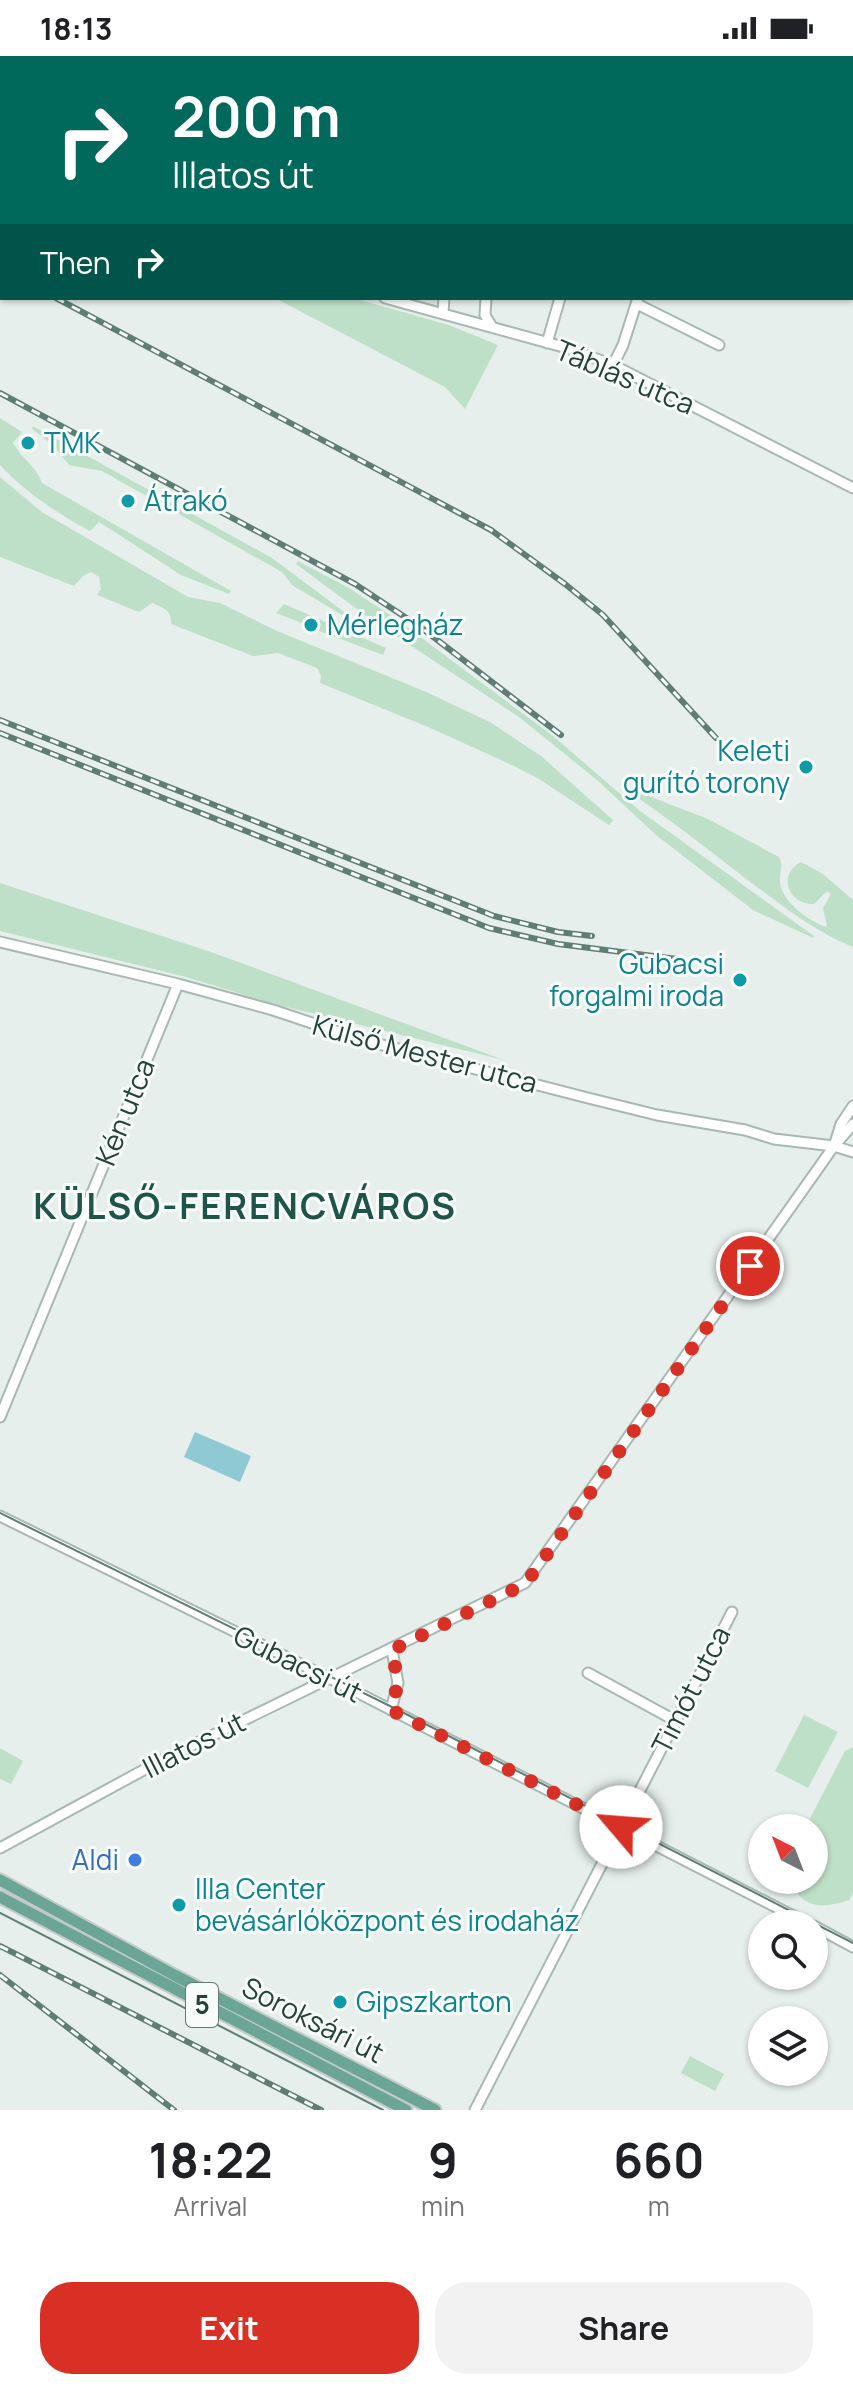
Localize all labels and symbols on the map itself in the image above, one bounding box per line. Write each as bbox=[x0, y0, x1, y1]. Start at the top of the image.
street label: Táblás utca bbox=[550, 330, 701, 422]
place label: TMK bbox=[44, 423, 101, 461]
marker: TMK bbox=[19, 434, 37, 452]
place label: Átrakó bbox=[144, 481, 228, 519]
marker: Átrakó bbox=[119, 492, 137, 510]
place label: Mérlegház bbox=[327, 605, 464, 643]
marker: Mérlegház bbox=[302, 616, 320, 634]
place label: Keleti gurító torony bbox=[623, 731, 790, 801]
marker: Keleti gurító torony bbox=[797, 758, 815, 776]
place label: Gubacsi forgalmi iroda bbox=[549, 944, 724, 1014]
marker: Gubacsi forgalmi iroda bbox=[731, 971, 749, 989]
street label: Külső Mester utca bbox=[309, 1005, 542, 1101]
street label: Kén utca bbox=[85, 1052, 163, 1171]
district label: KÜLSŐ-FERENCVÁROS bbox=[33, 1181, 457, 1230]
pin bbox=[716, 1232, 784, 1300]
street label: Gubacsi út bbox=[228, 1616, 369, 1711]
street label: Timót utca bbox=[642, 1619, 738, 1760]
street label: Illatos út bbox=[136, 1702, 251, 1786]
position arrow bbox=[579, 1785, 663, 1869]
north arrow bbox=[748, 1814, 828, 1894]
place label: Aldi bbox=[72, 1840, 119, 1878]
marker: Aldi bbox=[126, 1851, 144, 1869]
place label: Illa Center bevásárlóközpont és irodaház bbox=[195, 1869, 580, 1939]
marker: Illa Center bevásárlóközpont és irodaház bbox=[170, 1896, 188, 1914]
street label: Soroksári út bbox=[236, 1967, 391, 2071]
place label: Gipszkarton bbox=[356, 1982, 512, 2020]
road number: 5 bbox=[186, 1983, 218, 2027]
marker: Gipszkarton bbox=[331, 1993, 349, 2011]

